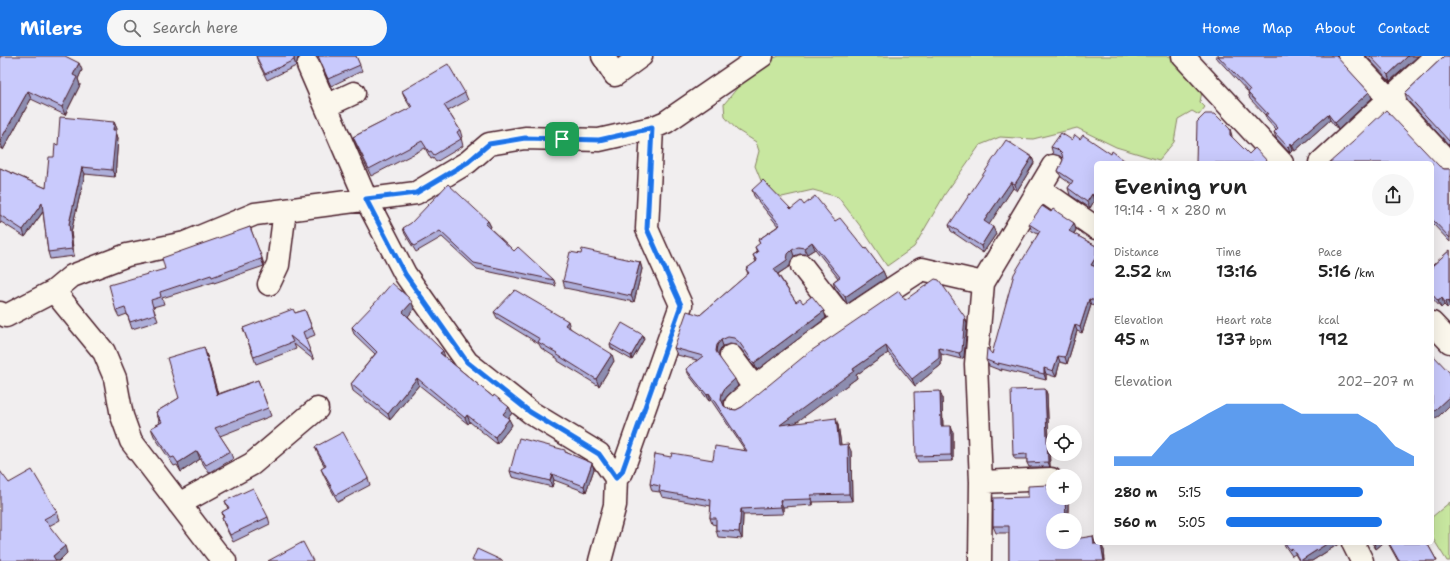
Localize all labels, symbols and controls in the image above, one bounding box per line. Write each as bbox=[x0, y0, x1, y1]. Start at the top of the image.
search box bbox=[107, 10, 387, 46]
text: Milers bbox=[20, 16, 83, 41]
icon: search bbox=[121, 17, 143, 39]
text: Search here bbox=[153, 18, 238, 38]
text: Home bbox=[1202, 19, 1241, 37]
text: Map bbox=[1263, 19, 1293, 37]
text: About bbox=[1315, 19, 1356, 37]
text: Contact bbox=[1378, 19, 1430, 37]
pin bbox=[545, 122, 579, 156]
icon: arrive bbox=[551, 128, 573, 150]
text: Evening run bbox=[1114, 172, 1247, 201]
button: share bbox=[1372, 174, 1414, 216]
text: 19:14 · 9 × 280 m bbox=[1114, 202, 1226, 219]
text: Distance bbox=[1114, 245, 1159, 260]
text: Time bbox=[1216, 245, 1241, 260]
text: Pace bbox=[1318, 245, 1342, 260]
text: 2.52 bbox=[1114, 260, 1152, 282]
text: 13:16 bbox=[1216, 260, 1257, 282]
text: 5:16 bbox=[1318, 260, 1351, 282]
text: km bbox=[1152, 266, 1171, 281]
text: /km bbox=[1351, 266, 1375, 281]
text: Elevation bbox=[1114, 313, 1163, 328]
text: Heart rate bbox=[1216, 313, 1272, 328]
text: kcal bbox=[1318, 313, 1339, 328]
text: 45 bbox=[1114, 328, 1136, 350]
text: 137 bbox=[1216, 328, 1246, 350]
text: 192 bbox=[1318, 328, 1348, 350]
text: m bbox=[1136, 334, 1149, 349]
text: bpm bbox=[1246, 334, 1272, 349]
text: Elevation bbox=[1114, 373, 1172, 390]
text: 202–207 m bbox=[1337, 373, 1414, 390]
map controls bbox=[1046, 425, 1082, 549]
button: locate bbox=[1046, 425, 1082, 461]
button: + bbox=[1046, 469, 1082, 505]
text: 280 m bbox=[1114, 484, 1157, 501]
text: 5:15 bbox=[1178, 484, 1201, 501]
button: − bbox=[1046, 513, 1082, 549]
text: 560 m bbox=[1114, 514, 1157, 531]
text: 5:05 bbox=[1178, 514, 1206, 531]

